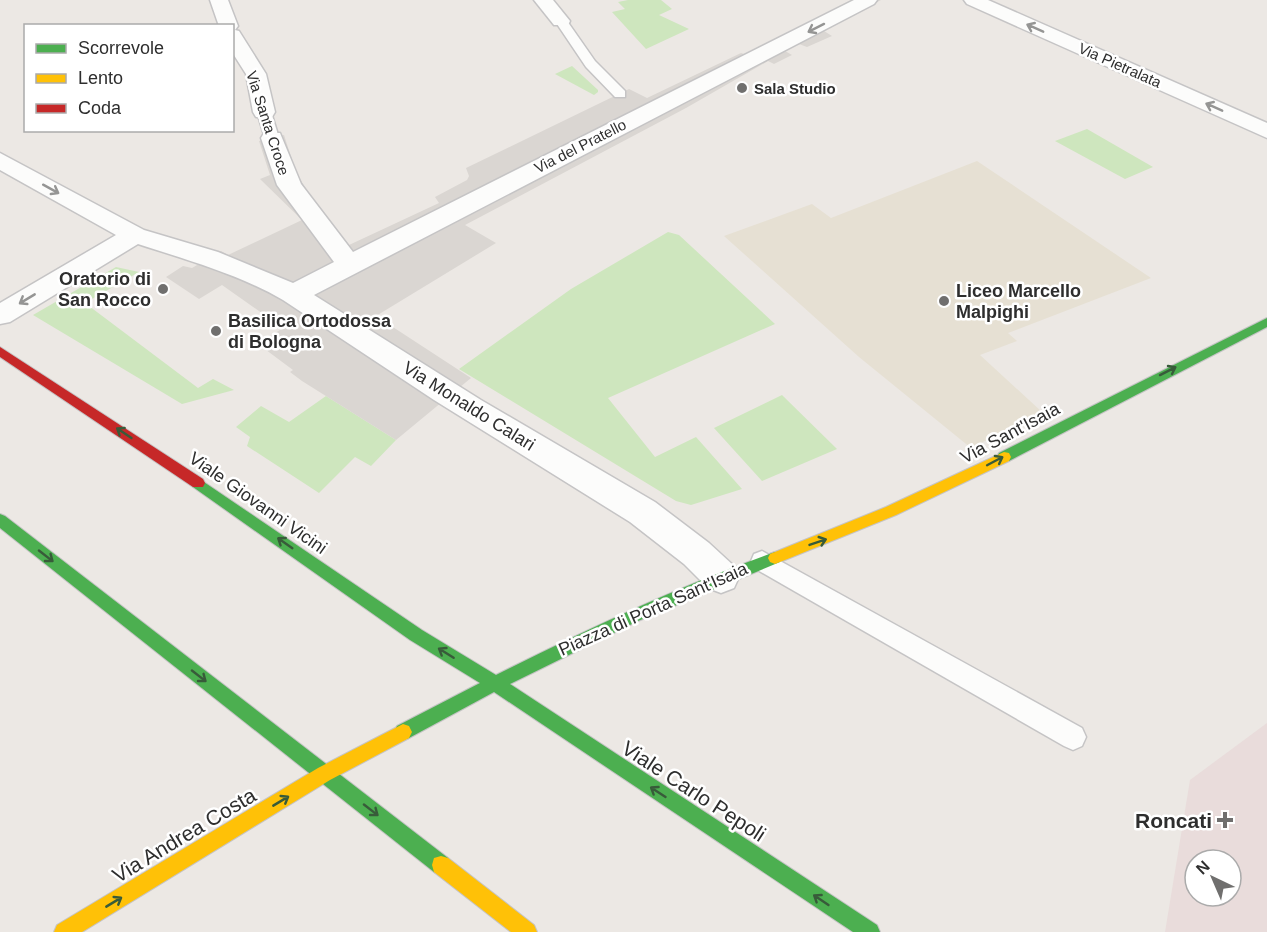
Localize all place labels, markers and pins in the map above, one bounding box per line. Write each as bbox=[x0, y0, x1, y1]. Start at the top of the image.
place label: Sala Studio bbox=[754, 80, 836, 97]
marker: Sala Studio bbox=[735, 81, 749, 95]
place label: Oratorio di San Rocco bbox=[58, 269, 151, 310]
place label: Liceo Marcello Malpighi bbox=[956, 281, 1081, 322]
marker: Oratorio di San Rocco bbox=[156, 282, 170, 296]
marker: Liceo Marcello Malpighi bbox=[937, 294, 951, 308]
place label: Basilica Ortodossa di Bologna bbox=[228, 311, 392, 352]
marker: Basilica Ortodossa di Bologna bbox=[209, 324, 223, 338]
place label: Roncati bbox=[1135, 809, 1212, 832]
marker: Roncati bbox=[1216, 811, 1234, 829]

